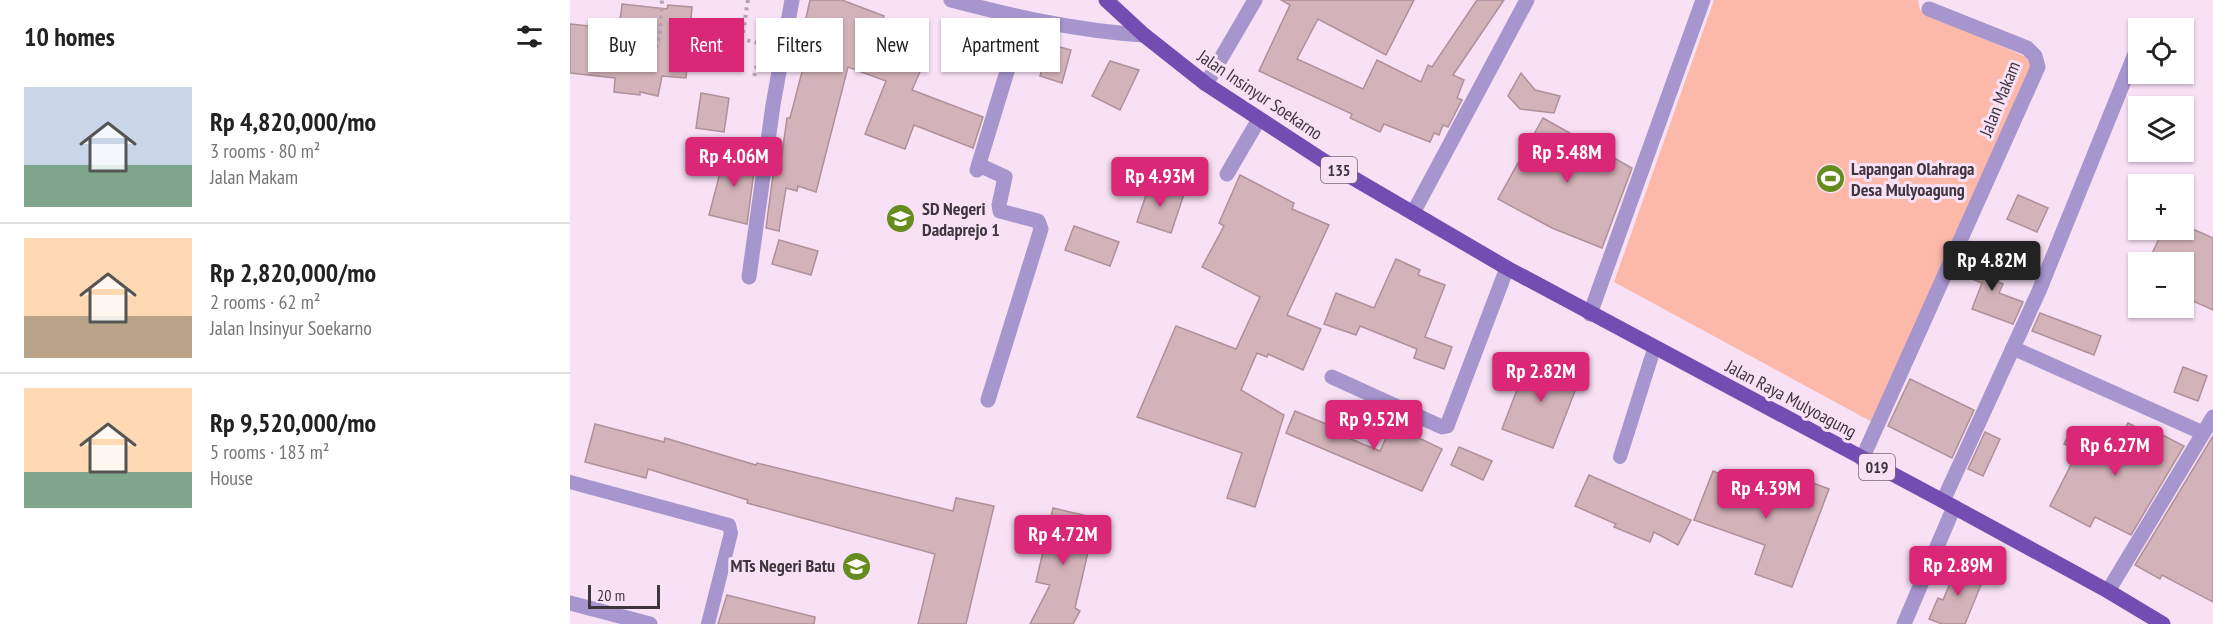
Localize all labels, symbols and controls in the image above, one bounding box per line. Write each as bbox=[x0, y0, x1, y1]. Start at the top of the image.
chip: Buy bbox=[588, 18, 657, 72]
chip: Rent bbox=[669, 18, 744, 72]
chip: Filters bbox=[756, 18, 843, 72]
chip: New bbox=[855, 18, 929, 72]
chip: Apartment bbox=[941, 18, 1060, 72]
map controls bbox=[2128, 18, 2194, 318]
button: locate bbox=[2128, 18, 2194, 84]
text: 10 homes bbox=[24, 20, 115, 53]
icon: filters bbox=[513, 20, 546, 53]
street label: Jalan Insinyur Soekarno bbox=[1193, 44, 1327, 145]
street label: Jalan Makam bbox=[1974, 58, 2025, 141]
button: layers bbox=[2128, 96, 2194, 162]
text: Rp 4,820,000/mo bbox=[210, 105, 376, 138]
icon: home bbox=[72, 111, 144, 183]
pin: Rp 5.48M bbox=[1505, 133, 1629, 184]
pin: Rp 4.06M bbox=[672, 137, 796, 188]
text: 3 rooms · 80 m² bbox=[210, 138, 320, 164]
text: Rp 5.48M bbox=[1532, 139, 1602, 165]
text: Rp 4.06M bbox=[699, 143, 769, 169]
pin: Rp 4.93M bbox=[1098, 157, 1222, 208]
road number: 135 bbox=[1321, 157, 1357, 183]
place label: Lapangan Olahraga Desa Mulyoagung bbox=[1851, 157, 1975, 201]
text: Rp 4.93M bbox=[1125, 163, 1195, 189]
sports icon: Lapangan Olahraga Desa Mulyoagung bbox=[1814, 163, 1846, 195]
text: Jalan Makam bbox=[210, 164, 298, 190]
button: + bbox=[2128, 174, 2194, 240]
place label: SD Negeri Dadaprejo 1 bbox=[922, 197, 1000, 241]
school or university icon: SD Negeri Dadaprejo 1 bbox=[885, 203, 917, 235]
pin: Rp 4.82M bbox=[1930, 241, 2054, 292]
text: Rp 4.82M bbox=[1957, 247, 2027, 273]
button: − bbox=[2128, 252, 2194, 318]
text: Rp 2,820,000/mo bbox=[210, 256, 376, 289]
icon: home bbox=[72, 262, 144, 334]
text: 2 rooms · 62 m² bbox=[210, 289, 320, 315]
text: Jalan Insinyur Soekarno bbox=[210, 315, 372, 341]
pin: Rp 2.82M bbox=[1479, 352, 1603, 403]
street label: Jalan Raya Mulyoagung bbox=[1721, 354, 1861, 443]
text: Rp 2.82M bbox=[1506, 358, 1576, 384]
pin: Rp 9.52M bbox=[1312, 400, 1436, 451]
text: Rp 9,520,000/mo bbox=[210, 406, 376, 439]
text: Rp 9.52M bbox=[1339, 406, 1409, 432]
icon: home bbox=[72, 412, 144, 484]
pin: Rp 6.27M bbox=[2053, 426, 2177, 477]
text: Rp 6.27M bbox=[2080, 432, 2150, 458]
text: 5 rooms · 183 m² bbox=[210, 439, 329, 465]
road number: 019 bbox=[1859, 454, 1895, 480]
text: House bbox=[210, 465, 253, 491]
pin: Rp 4.39M bbox=[1704, 469, 1828, 520]
text: Rp 4.39M bbox=[1731, 475, 1801, 501]
pin: Rp 4.72M bbox=[1001, 515, 1125, 566]
text: Rp 4.72M bbox=[1028, 521, 1098, 547]
pin: Rp 2.89M bbox=[1896, 546, 2020, 597]
school or university icon: MTs Negeri Batu bbox=[840, 550, 872, 582]
text: Rp 2.89M bbox=[1923, 552, 1993, 578]
place label: MTs Negeri Batu bbox=[730, 554, 835, 577]
scale bar bbox=[588, 582, 660, 610]
text: 20 m bbox=[597, 585, 625, 605]

